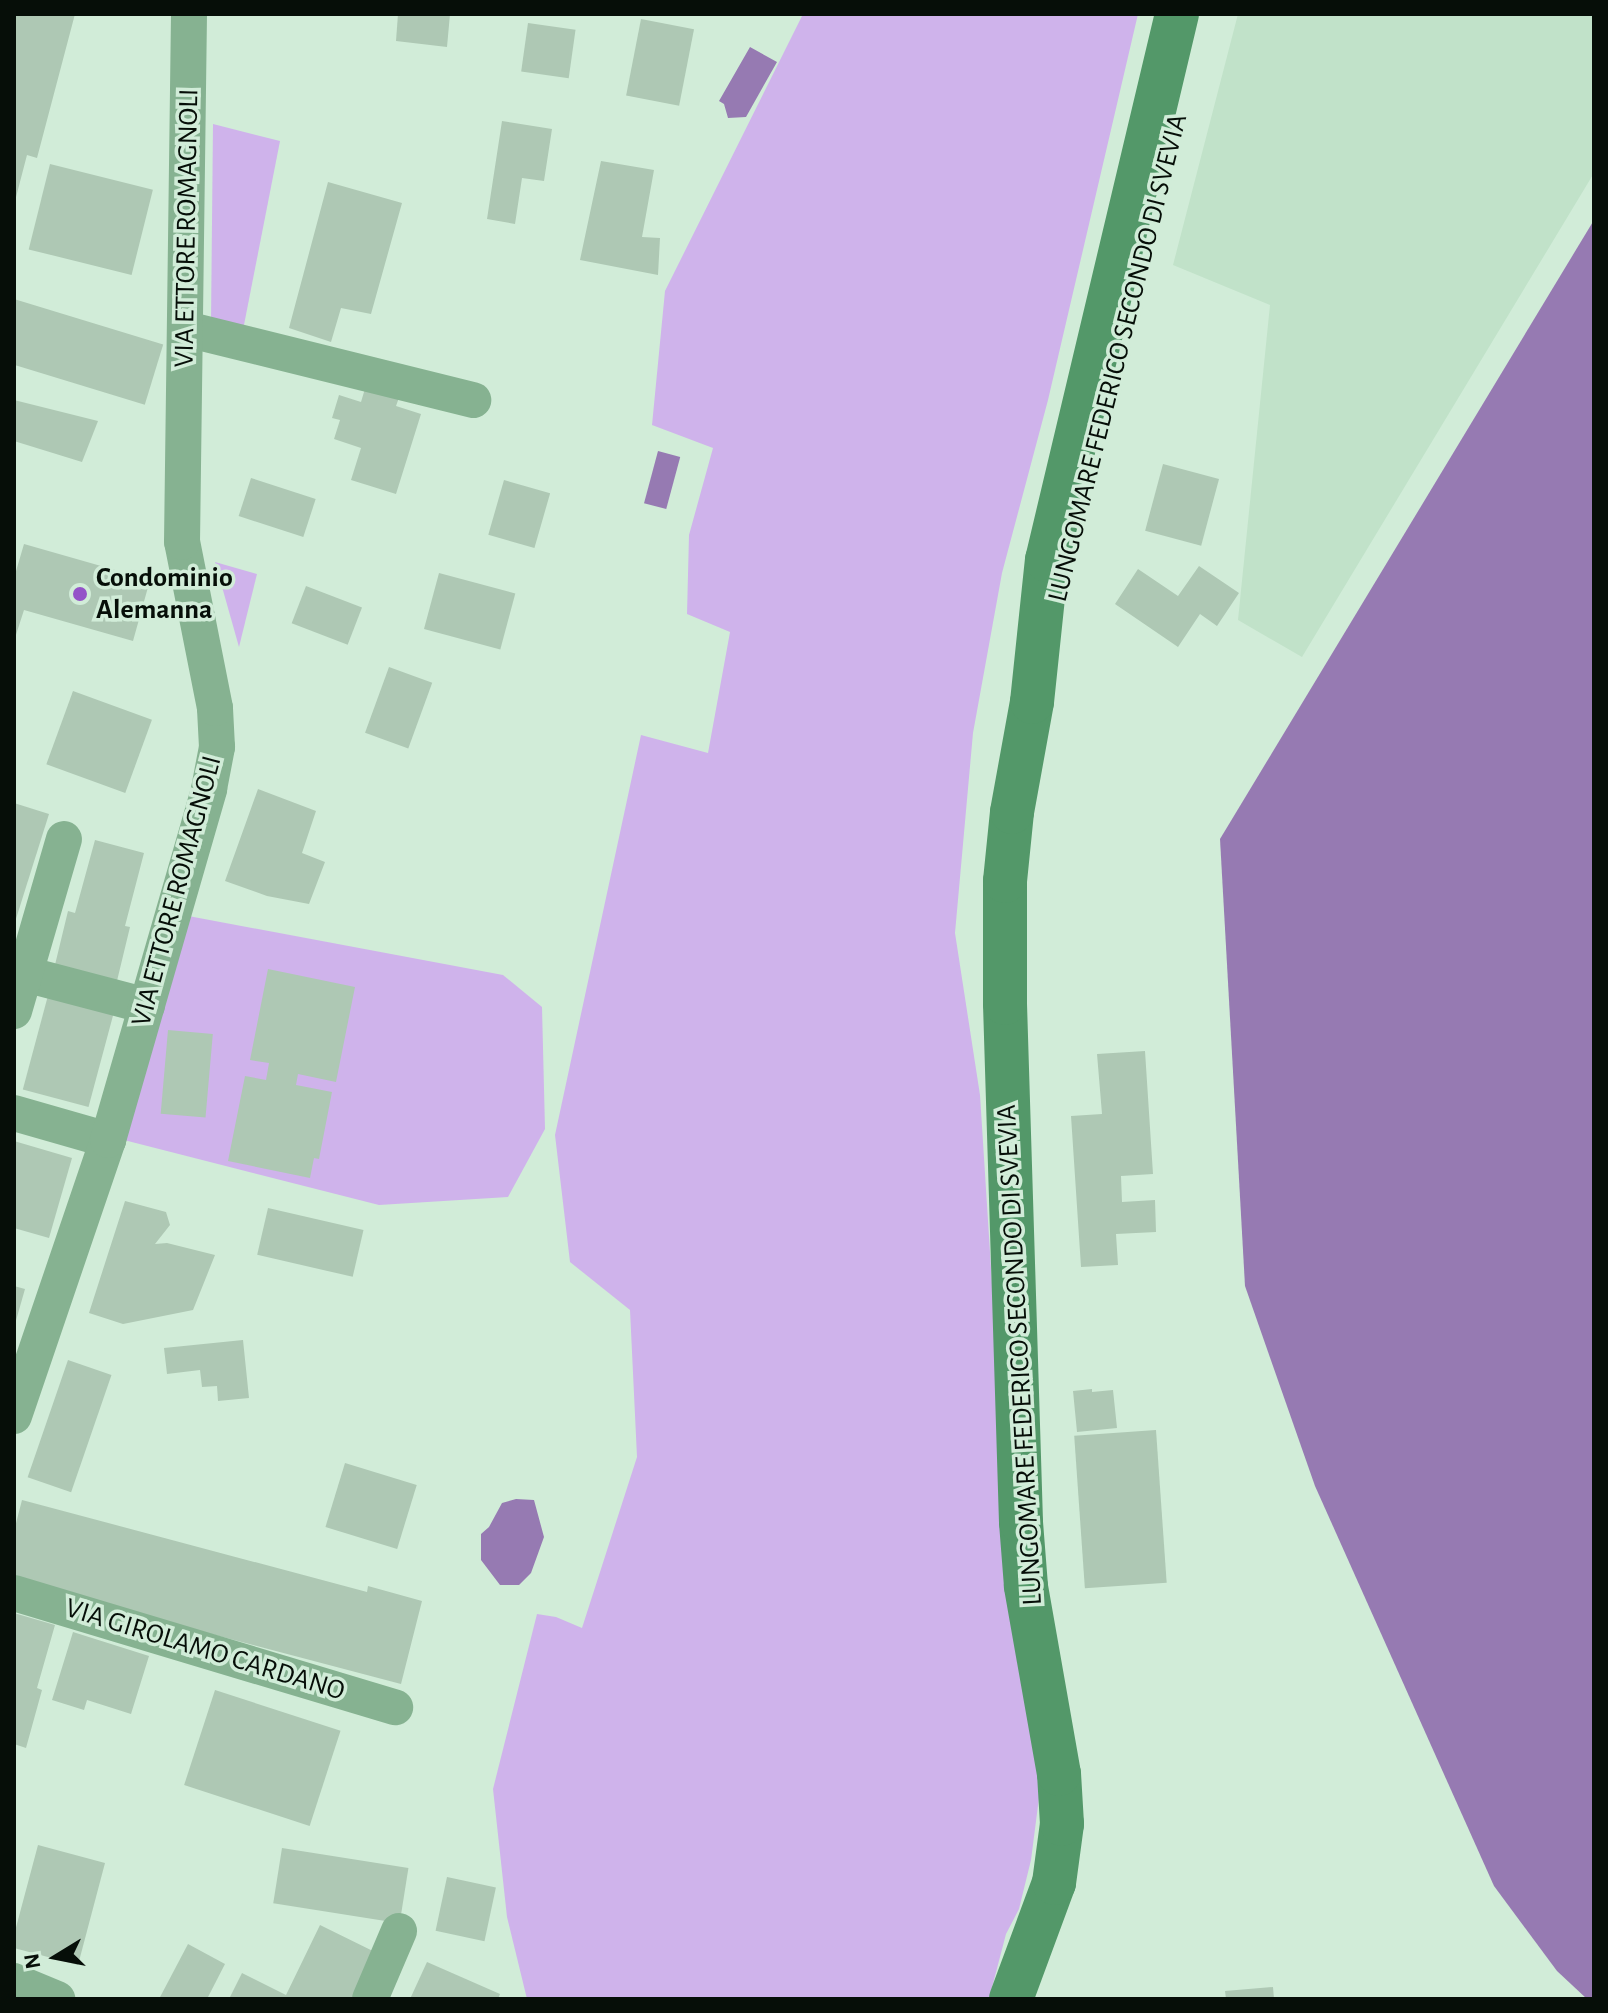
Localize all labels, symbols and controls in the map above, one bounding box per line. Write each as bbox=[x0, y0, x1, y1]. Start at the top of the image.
street label: VIA ETTORE ROMAGNOLI bbox=[168, 88, 206, 368]
street label: LUNGOMARE FEDERICO SECONDO DI SVEVIA bbox=[1041, 111, 1195, 605]
place label: Condominio Alemanna bbox=[96, 561, 233, 627]
marker: Condominio Alemanna bbox=[71, 585, 89, 603]
street label: VIA ETTORE ROMAGNOLI bbox=[125, 752, 229, 1030]
street label: LUNGOMARE FEDERICO SECONDO DI SVEVIA bbox=[990, 1104, 1050, 1606]
street label: VIA GIROLAMO CARDANO bbox=[61, 1591, 349, 1709]
north arrow bbox=[16, 1917, 96, 1997]
text: N bbox=[20, 1952, 45, 1971]

